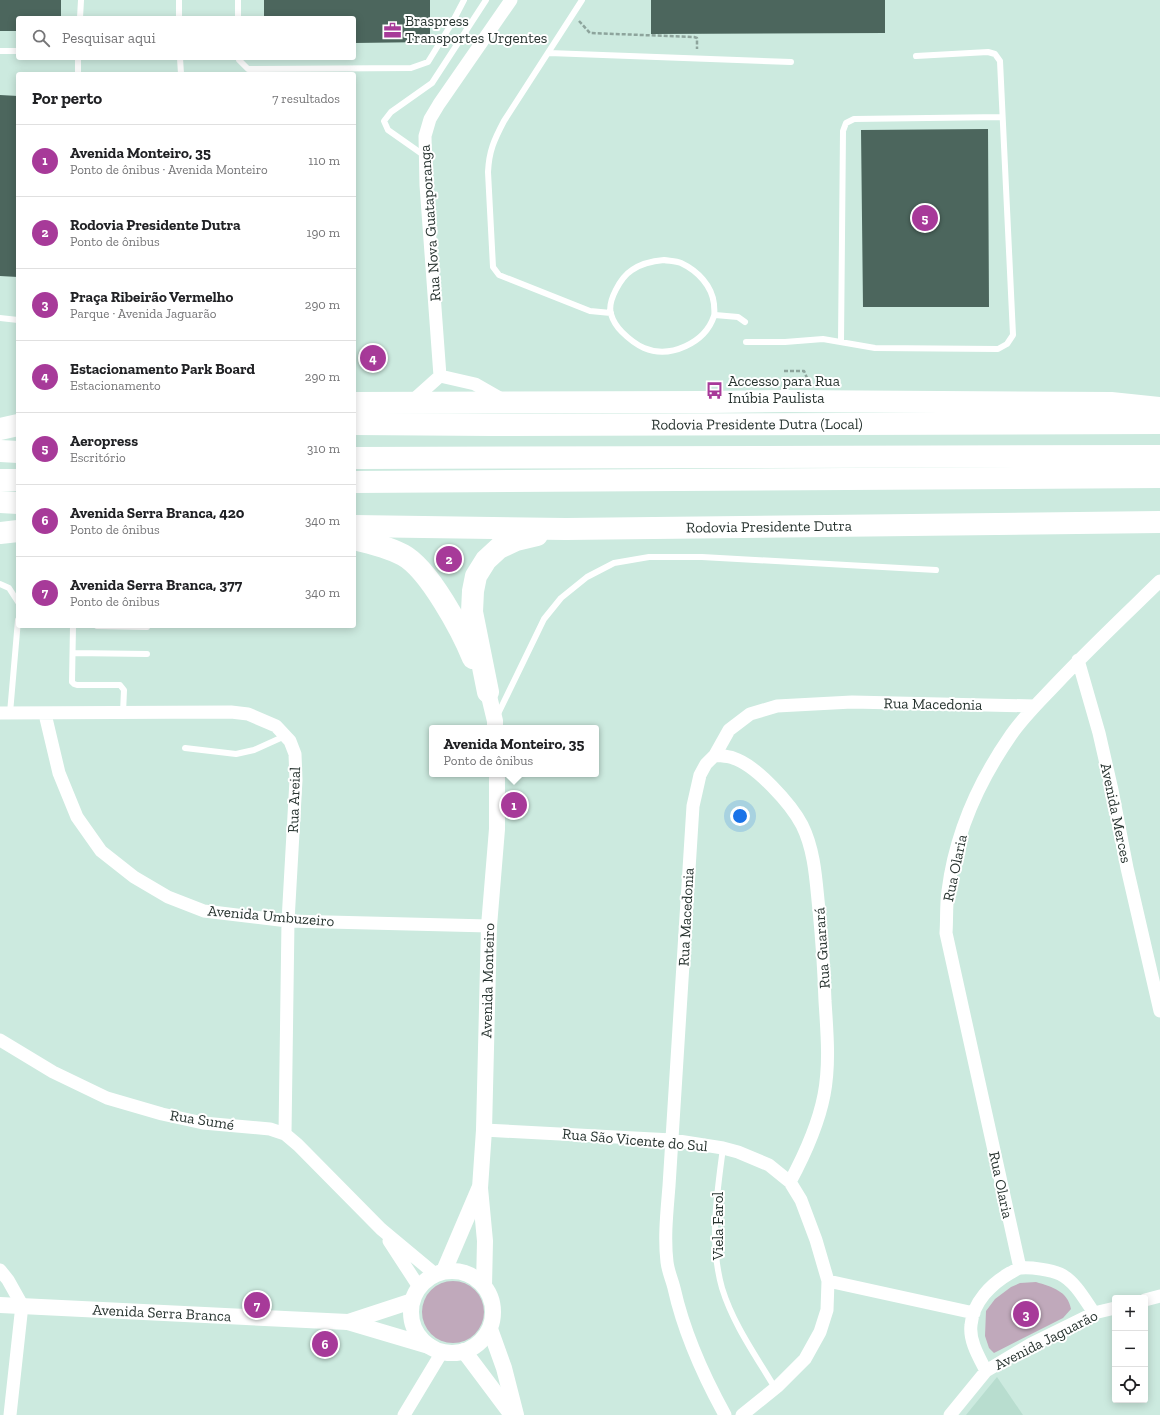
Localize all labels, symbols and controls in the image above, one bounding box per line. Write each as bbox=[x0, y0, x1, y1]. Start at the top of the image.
place label: Braspress Transportes Urgentes bbox=[405, 12, 547, 47]
search box bbox=[16, 16, 356, 60]
office icon: Braspress Transportes Urgentes bbox=[382, 20, 402, 40]
icon: search bbox=[30, 27, 52, 49]
text: Pesquisar aqui bbox=[62, 29, 156, 47]
text: Por perto bbox=[32, 88, 102, 108]
text: 7 resultados bbox=[272, 91, 340, 106]
text: Avenida Monteiro, 35 bbox=[70, 144, 211, 162]
street label: Rua Nova Guataporanga bbox=[416, 144, 444, 302]
text: 1 bbox=[42, 153, 48, 168]
text: 110 m bbox=[308, 153, 340, 168]
text: Ponto de ônibus · Avenida Monteiro bbox=[70, 162, 268, 177]
pin: 5 bbox=[912, 203, 938, 233]
text: Rodovia Presidente Dutra bbox=[70, 216, 241, 234]
text: 2 bbox=[42, 225, 48, 240]
text: 190 m bbox=[306, 225, 340, 240]
text: Ponto de ônibus bbox=[70, 234, 160, 249]
text: Praça Ribeirão Vermelho bbox=[70, 288, 233, 306]
text: 3 bbox=[42, 297, 48, 312]
text: 290 m bbox=[305, 297, 340, 312]
text: Parque · Avenida Jaguarão bbox=[70, 306, 216, 321]
pin: 4 bbox=[360, 343, 386, 373]
text: Estacionamento Park Board bbox=[70, 360, 255, 378]
text: 4 bbox=[41, 369, 49, 384]
text: 290 m bbox=[305, 369, 340, 384]
place label: Accesso para Rua Inúbia Paulista bbox=[728, 372, 840, 407]
text: Estacionamento bbox=[70, 378, 161, 393]
bus stop icon: Accesso para Rua Inúbia Paulista bbox=[705, 380, 725, 400]
street label: Rodovia Presidente Dutra (Local) bbox=[651, 415, 863, 434]
text: Aeropress bbox=[70, 432, 138, 450]
text: 5 bbox=[42, 441, 48, 456]
text: 310 m bbox=[307, 441, 340, 456]
text: Escritório bbox=[70, 450, 126, 465]
text: Avenida Serra Branca, 420 bbox=[70, 504, 244, 522]
text: 6 bbox=[42, 513, 48, 528]
text: 340 m bbox=[305, 513, 340, 528]
street label: Rodovia Presidente Dutra bbox=[686, 517, 852, 537]
text: Ponto de ônibus bbox=[70, 522, 160, 537]
pin: 2 bbox=[436, 544, 462, 574]
text: Avenida Serra Branca, 377 bbox=[70, 576, 242, 594]
text: 7 bbox=[42, 585, 48, 600]
text: 340 m bbox=[305, 585, 340, 600]
text: Ponto de ônibus bbox=[70, 594, 160, 609]
street label: Rua Macedonia bbox=[884, 694, 982, 714]
popup bbox=[429, 725, 599, 777]
text: Avenida Monteiro, 35 bbox=[444, 735, 584, 753]
text: Ponto de ônibus bbox=[444, 753, 533, 768]
street label: Avenida Merces bbox=[1097, 761, 1135, 865]
street label: Rua Areial bbox=[284, 767, 304, 833]
pin: 1 bbox=[501, 790, 527, 820]
your location bbox=[730, 806, 750, 826]
street label: Rua Olaria bbox=[939, 833, 971, 903]
street label: Rua Macedonia bbox=[674, 867, 698, 967]
street label: Avenida Umbuzeiro bbox=[207, 901, 335, 931]
street label: Rua Guarará bbox=[810, 907, 834, 989]
street label: Avenida Monteiro bbox=[477, 922, 498, 1038]
street label: Rua Sumé bbox=[169, 1106, 235, 1134]
street label: Rua São Vicente do Sul bbox=[561, 1125, 709, 1155]
street label: Rua Olaria bbox=[985, 1150, 1017, 1220]
street label: Viela Farol bbox=[709, 1192, 727, 1261]
pin: 7 bbox=[244, 1290, 270, 1320]
map controls bbox=[1112, 1295, 1148, 1403]
button: + bbox=[1112, 1295, 1148, 1331]
pin: 3 bbox=[1013, 1299, 1039, 1329]
street label: Avenida Serra Branca bbox=[92, 1301, 232, 1325]
street label: Avenida Jaguarão bbox=[991, 1306, 1101, 1374]
pin: 6 bbox=[312, 1329, 338, 1359]
button: − bbox=[1112, 1331, 1148, 1367]
button: locate bbox=[1112, 1367, 1148, 1403]

